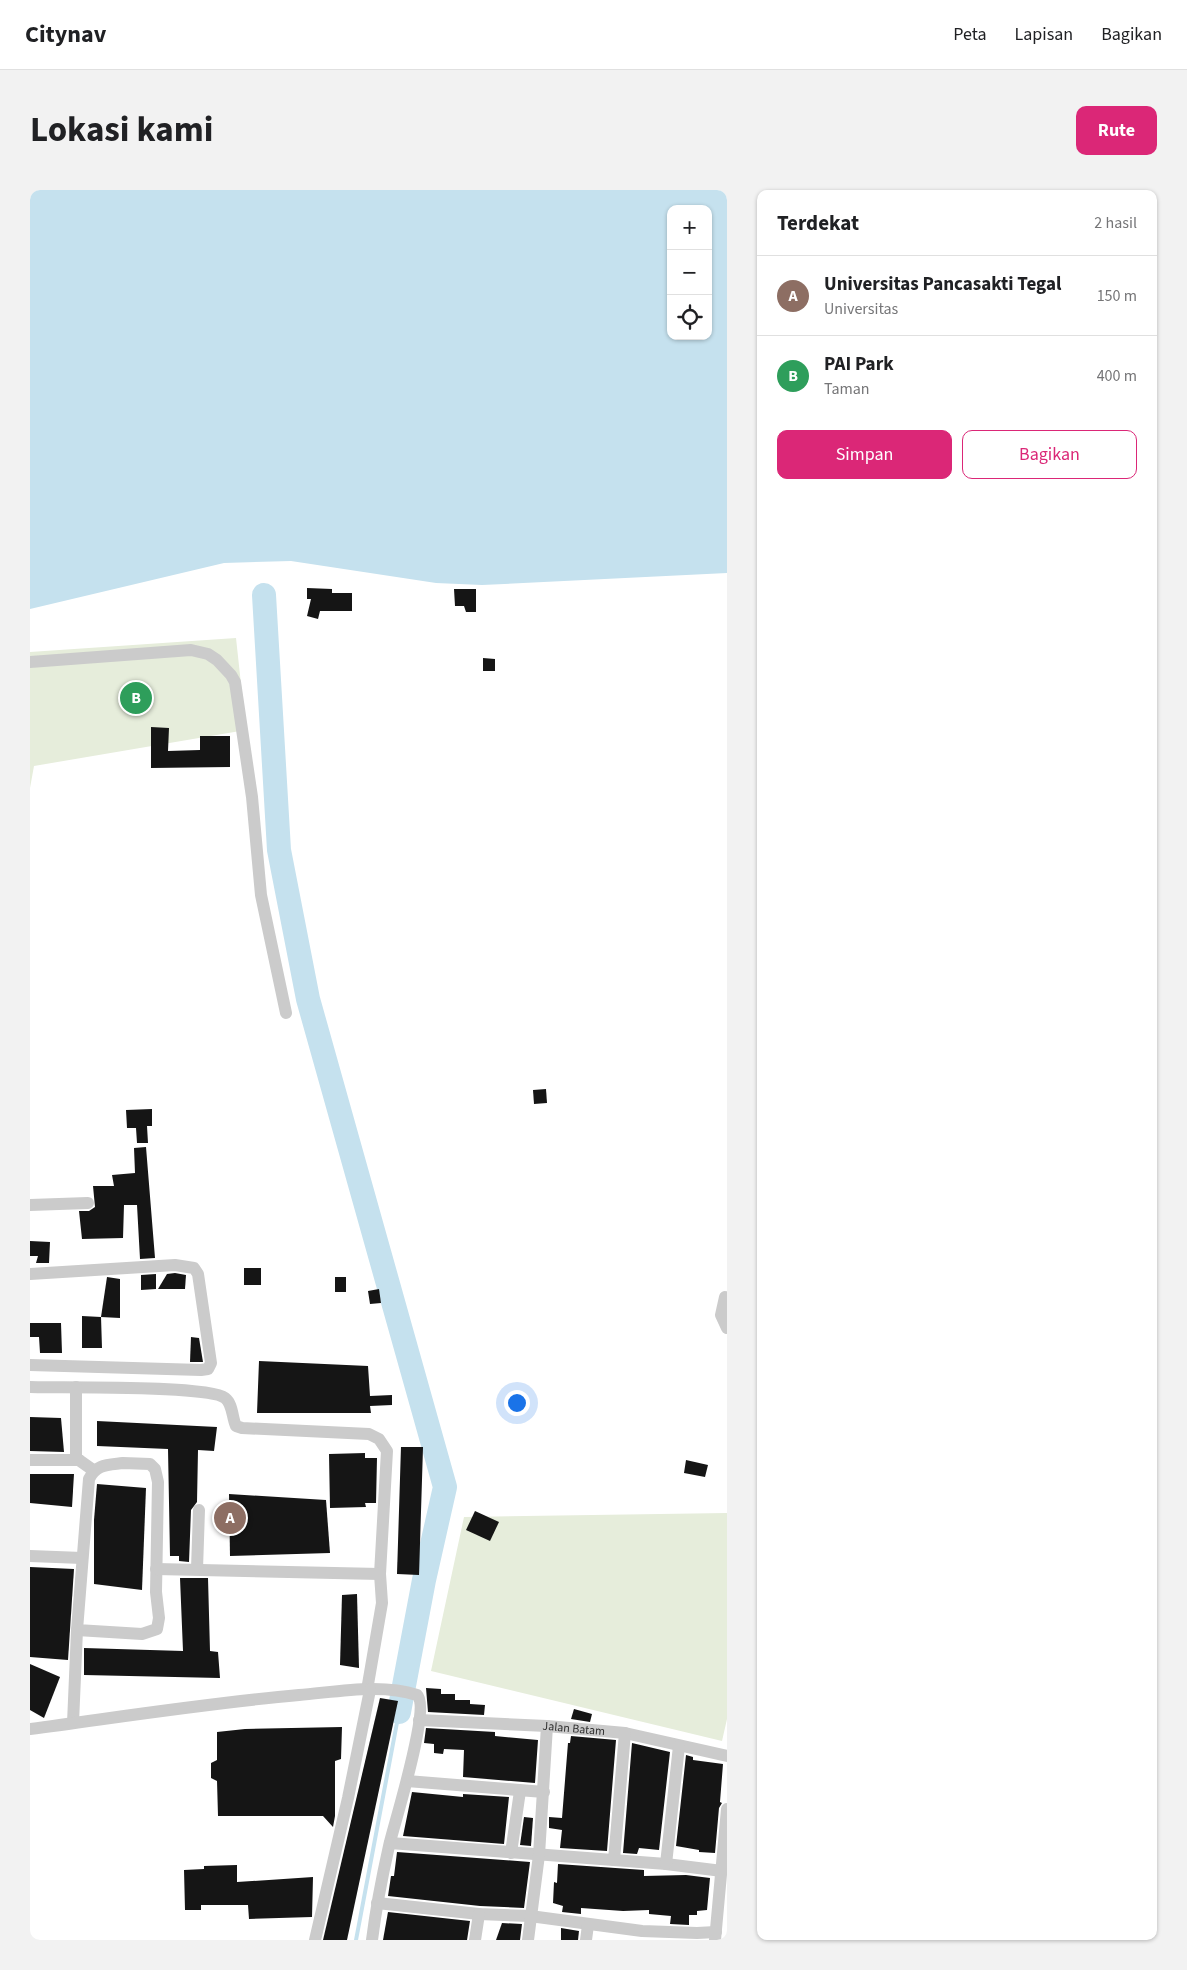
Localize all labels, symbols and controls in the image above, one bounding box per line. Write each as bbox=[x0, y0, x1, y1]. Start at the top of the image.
text: Citynav bbox=[25, 17, 106, 52]
text: Peta bbox=[953, 22, 986, 47]
text: Lapisan bbox=[1014, 22, 1073, 47]
text: Bagikan bbox=[1101, 22, 1162, 47]
text: Lokasi kami bbox=[30, 105, 213, 155]
button: Rute bbox=[1076, 106, 1157, 155]
map controls bbox=[667, 205, 712, 340]
button: + bbox=[667, 205, 712, 250]
text: Terdekat bbox=[777, 208, 859, 238]
text: 2 hasil bbox=[1094, 212, 1137, 234]
button: − bbox=[667, 250, 712, 295]
text: Universitas Pancasakti Tegal bbox=[824, 271, 1061, 298]
text: A bbox=[788, 285, 798, 307]
text: 150 m bbox=[1097, 285, 1137, 307]
button: locate bbox=[667, 295, 712, 340]
text: Universitas bbox=[824, 298, 898, 320]
text: PAI Park bbox=[824, 351, 894, 378]
text: B bbox=[788, 365, 798, 387]
text: 400 m bbox=[1097, 365, 1137, 387]
text: Taman bbox=[824, 378, 870, 400]
button: Simpan bbox=[777, 430, 952, 479]
button: Bagikan bbox=[962, 430, 1137, 479]
pin: B bbox=[120, 679, 152, 717]
your location bbox=[504, 1390, 530, 1416]
pin: A bbox=[214, 1499, 246, 1537]
street label: Jalan Batam bbox=[542, 1718, 606, 1740]

